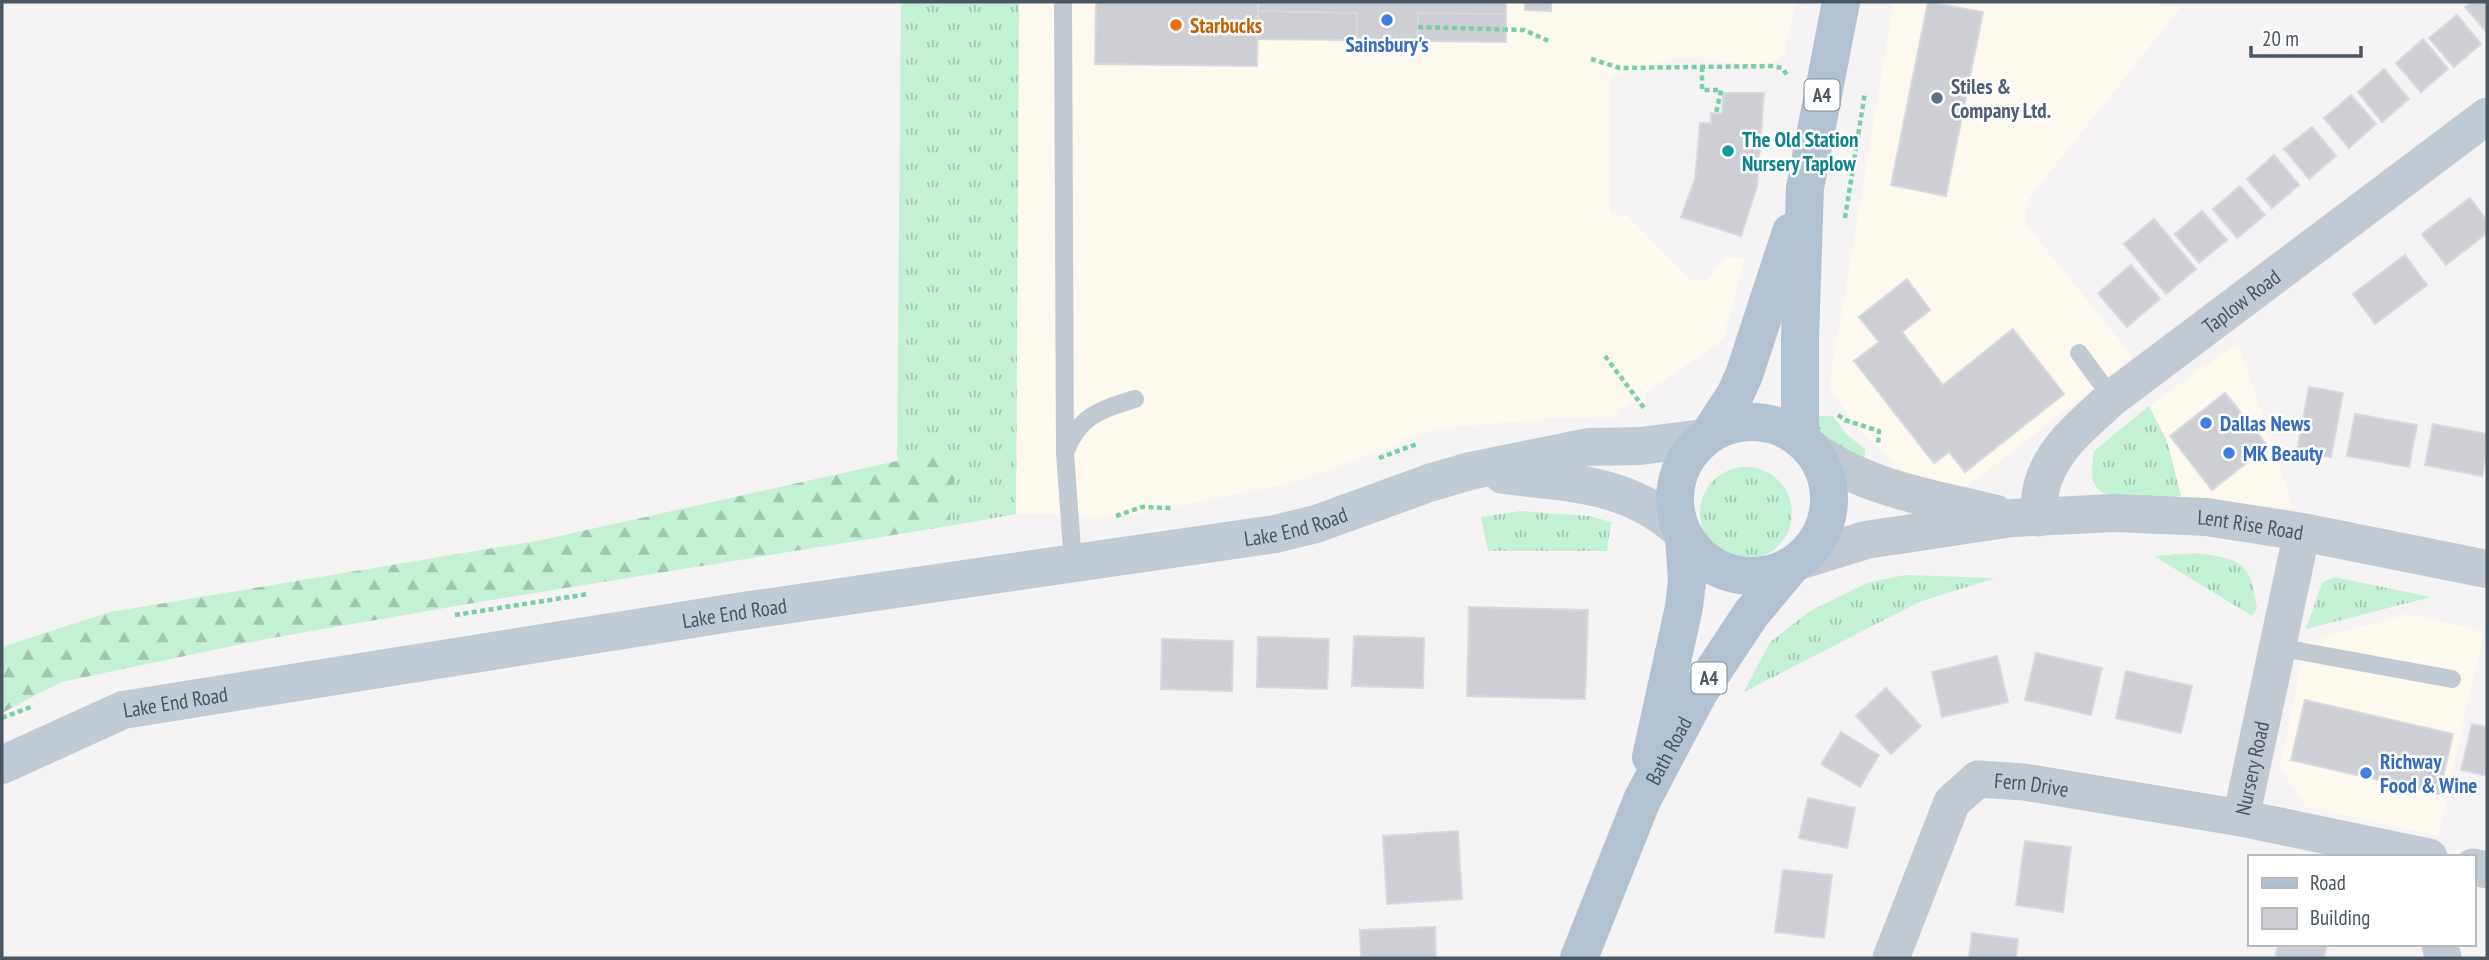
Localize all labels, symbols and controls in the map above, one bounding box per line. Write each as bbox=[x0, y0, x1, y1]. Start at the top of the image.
place label: Starbucks bbox=[1190, 12, 1262, 39]
marker: Sainsbury's bbox=[1379, 12, 1395, 28]
scale bar bbox=[2251, 14, 2361, 58]
marker: Starbucks bbox=[1168, 17, 1184, 33]
text: 20 m bbox=[2262, 25, 2299, 52]
place label: Sainsbury's bbox=[1345, 31, 1429, 58]
place label: Stiles & Company Ltd. bbox=[1951, 73, 2051, 124]
road number: A4 bbox=[1804, 80, 1840, 110]
marker: Stiles & Company Ltd. bbox=[1929, 90, 1945, 106]
place label: The Old Station Nursery Taplow bbox=[1742, 126, 1858, 177]
marker: The Old Station Nursery Taplow bbox=[1720, 143, 1736, 159]
street label: Taplow Road bbox=[2196, 263, 2286, 339]
place label: Dallas News bbox=[2220, 410, 2311, 437]
marker: Dallas News bbox=[2198, 415, 2214, 431]
place label: MK Beauty bbox=[2243, 440, 2324, 467]
marker: MK Beauty bbox=[2221, 445, 2237, 461]
street label: Lake End Road bbox=[1242, 500, 1351, 552]
street label: Lent Rise Road bbox=[2197, 503, 2305, 546]
street label: Lake End Road bbox=[680, 591, 789, 634]
road number: A4 bbox=[1692, 663, 1726, 694]
street label: Lake End Road bbox=[121, 680, 230, 723]
street label: Bath Road bbox=[1639, 712, 1697, 789]
street label: Nursery Road bbox=[2228, 719, 2275, 818]
place label: Richway Food & Wine bbox=[2380, 748, 2477, 799]
marker: Richway Food & Wine bbox=[2358, 765, 2374, 781]
street label: Fern Drive bbox=[1993, 767, 2071, 803]
legend bbox=[2248, 855, 2475, 946]
text: Road bbox=[2310, 869, 2346, 896]
text: Building bbox=[2310, 904, 2370, 931]

